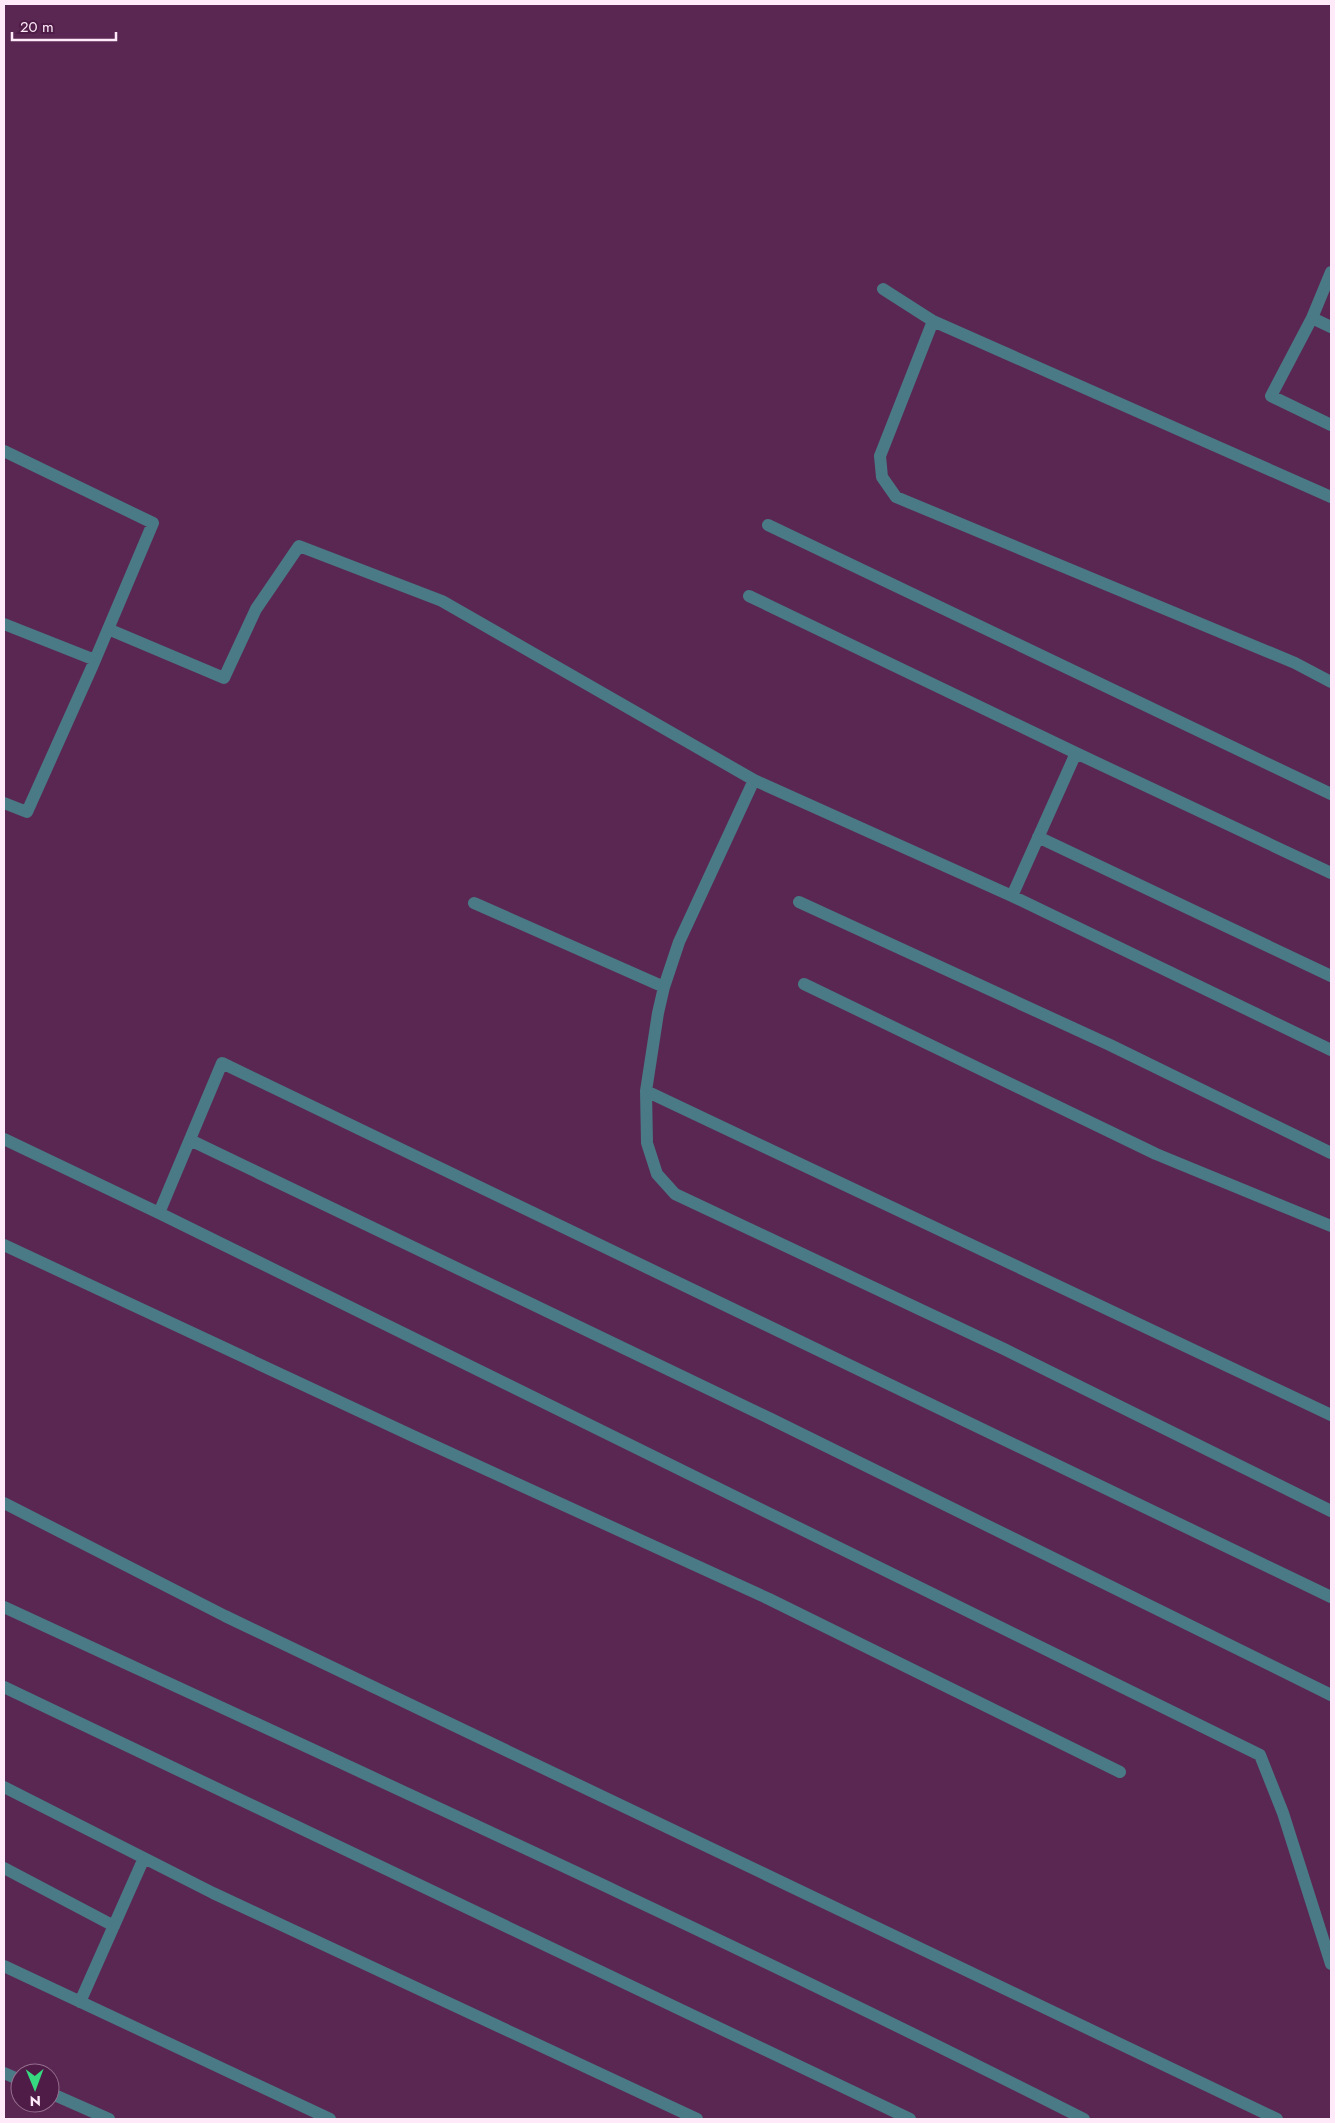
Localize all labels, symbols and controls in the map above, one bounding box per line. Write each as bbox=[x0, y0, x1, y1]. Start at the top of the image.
scale bar bbox=[12, 10, 116, 42]
text: 20 m bbox=[20, 16, 54, 38]
north arrow bbox=[10, 2063, 60, 2113]
text: N bbox=[29, 2091, 41, 2111]

